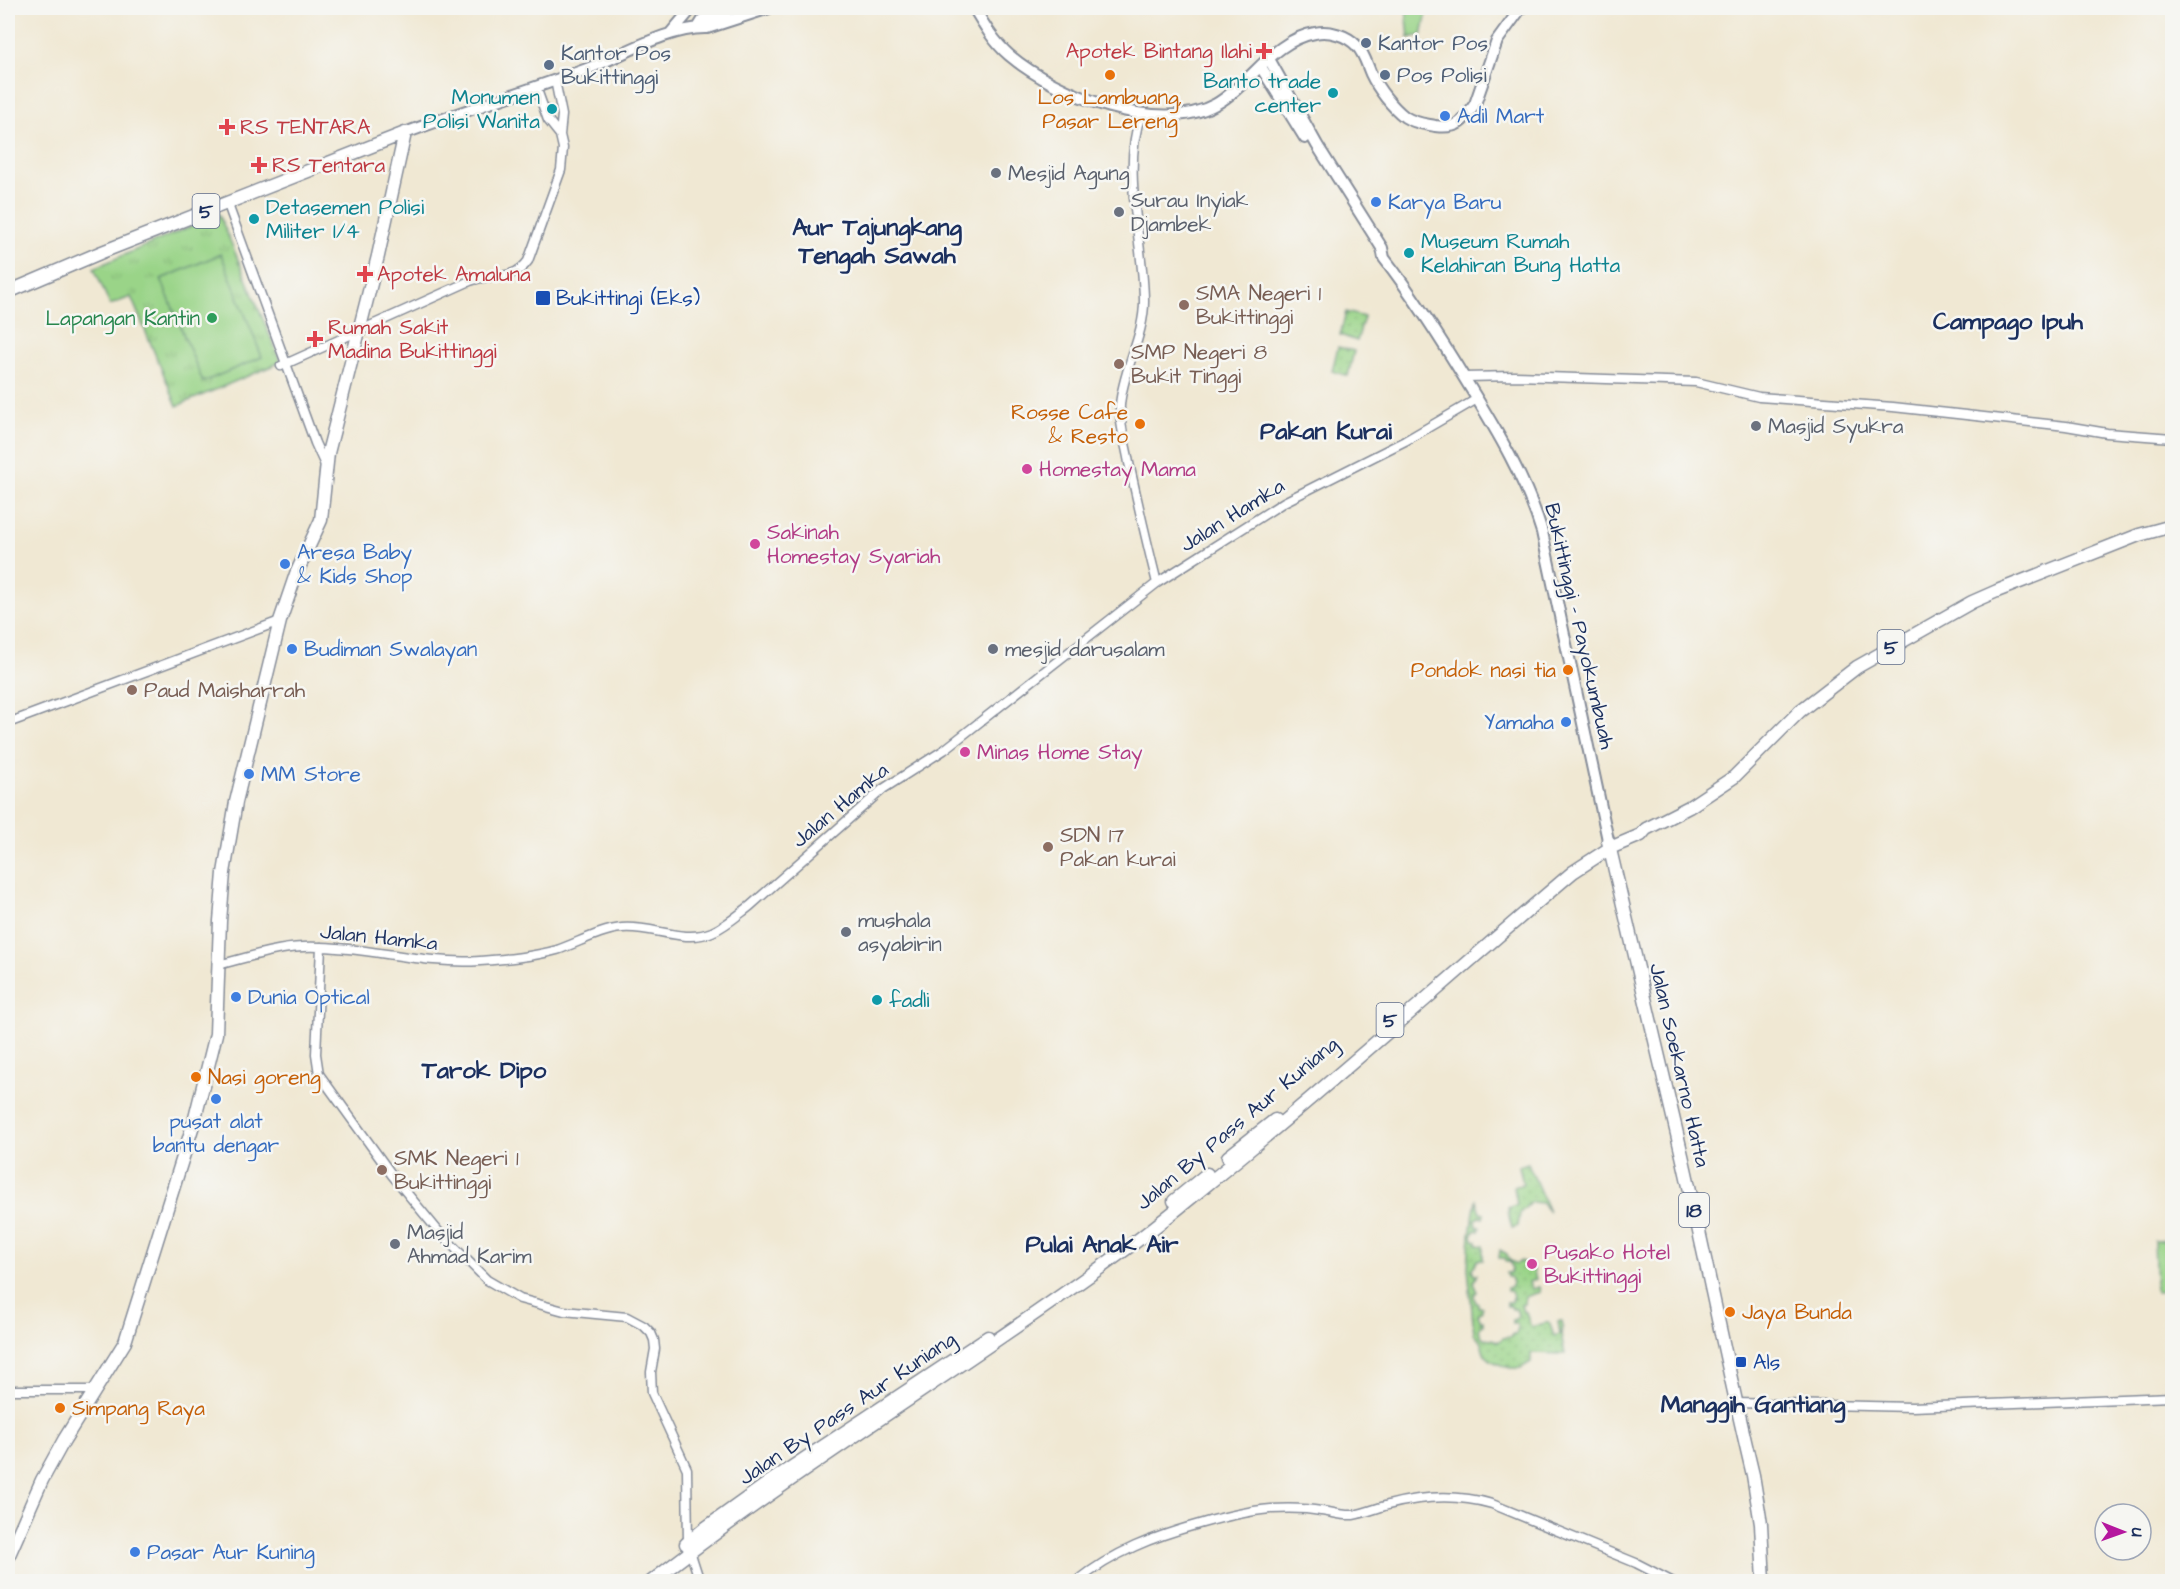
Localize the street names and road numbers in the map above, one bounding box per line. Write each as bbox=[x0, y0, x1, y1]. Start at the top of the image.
road number: 5 bbox=[192, 194, 220, 228]
street label: Jalan Hamka bbox=[1175, 472, 1290, 559]
street label: Bukittinggi - Payokumbuah bbox=[1535, 500, 1622, 753]
road number: 5 bbox=[1878, 630, 1904, 664]
street label: Jalan Hamka bbox=[786, 756, 895, 854]
street label: Jalan Hamka bbox=[319, 917, 439, 958]
street label: Jalan Soekarno Hatta bbox=[1642, 960, 1717, 1170]
road number: 5 bbox=[1376, 1003, 1404, 1037]
street label: Jalan By Pass Aur Kuniang bbox=[1130, 1030, 1346, 1218]
road number: 18 bbox=[1679, 1193, 1709, 1227]
street label: Jalan By Pass Aur Kuniang bbox=[733, 1325, 963, 1494]

